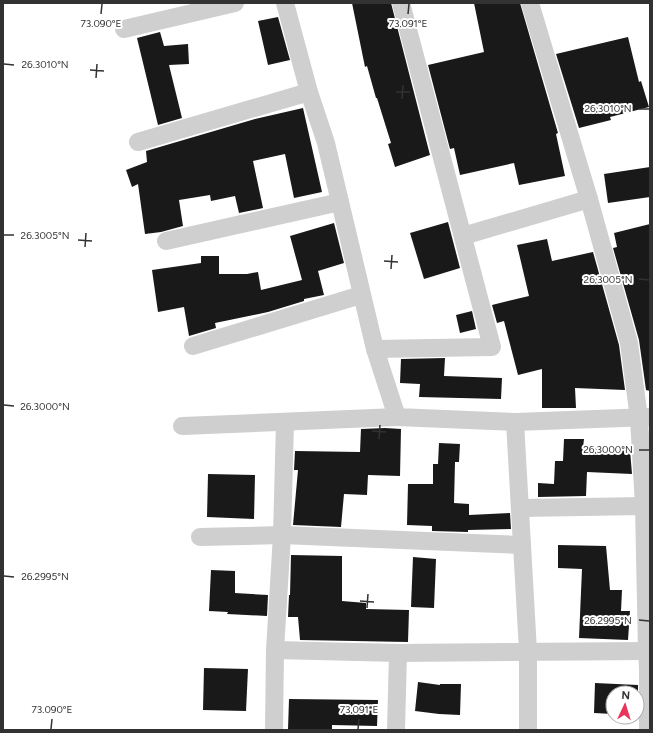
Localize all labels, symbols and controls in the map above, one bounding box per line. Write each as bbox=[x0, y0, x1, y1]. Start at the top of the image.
text: 73.090°E bbox=[81, 17, 122, 30]
text: 73.091°E bbox=[389, 17, 427, 30]
text: 26.3010°N bbox=[21, 58, 69, 71]
text: 26.3010°N bbox=[584, 102, 632, 115]
text: 26.3005°N bbox=[21, 229, 69, 242]
text: 26.3005°N bbox=[584, 273, 632, 286]
text: 26.3000°N bbox=[20, 400, 70, 413]
text: 26.3000°N bbox=[583, 443, 633, 456]
text: 26.2995°N bbox=[21, 570, 69, 583]
text: 26.2995°N bbox=[584, 614, 632, 627]
north arrow bbox=[605, 685, 645, 725]
text: N bbox=[621, 689, 630, 702]
text: 73.090°E bbox=[32, 703, 73, 716]
text: 73.091°E bbox=[340, 703, 378, 716]

